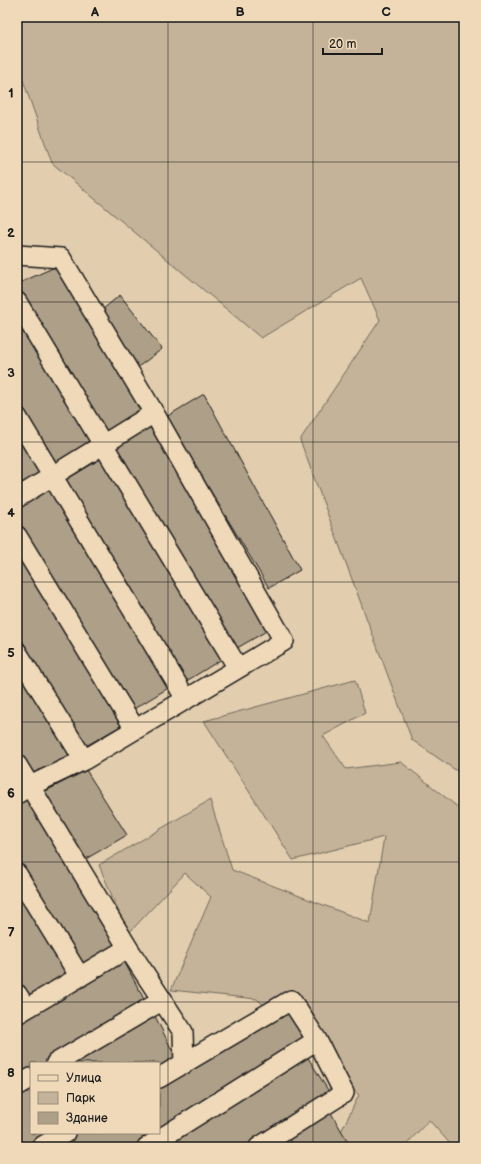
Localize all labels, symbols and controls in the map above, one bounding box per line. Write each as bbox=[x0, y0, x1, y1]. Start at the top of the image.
text: A bbox=[90, 4, 99, 20]
text: B bbox=[235, 4, 245, 20]
text: C bbox=[381, 4, 391, 20]
scale bar bbox=[323, 30, 382, 56]
text: 20 m bbox=[329, 37, 356, 52]
text: 1 bbox=[8, 85, 14, 101]
text: 2 bbox=[7, 225, 15, 241]
text: 3 bbox=[7, 365, 15, 381]
text: 4 bbox=[7, 505, 15, 521]
text: 5 bbox=[7, 645, 15, 661]
text: 6 bbox=[7, 785, 15, 801]
text: 7 bbox=[7, 925, 15, 941]
legend bbox=[30, 1062, 160, 1134]
text: 8 bbox=[7, 1065, 15, 1081]
text: Улица bbox=[66, 1071, 102, 1086]
text: Парк bbox=[66, 1091, 96, 1106]
text: Здание bbox=[66, 1111, 108, 1126]

